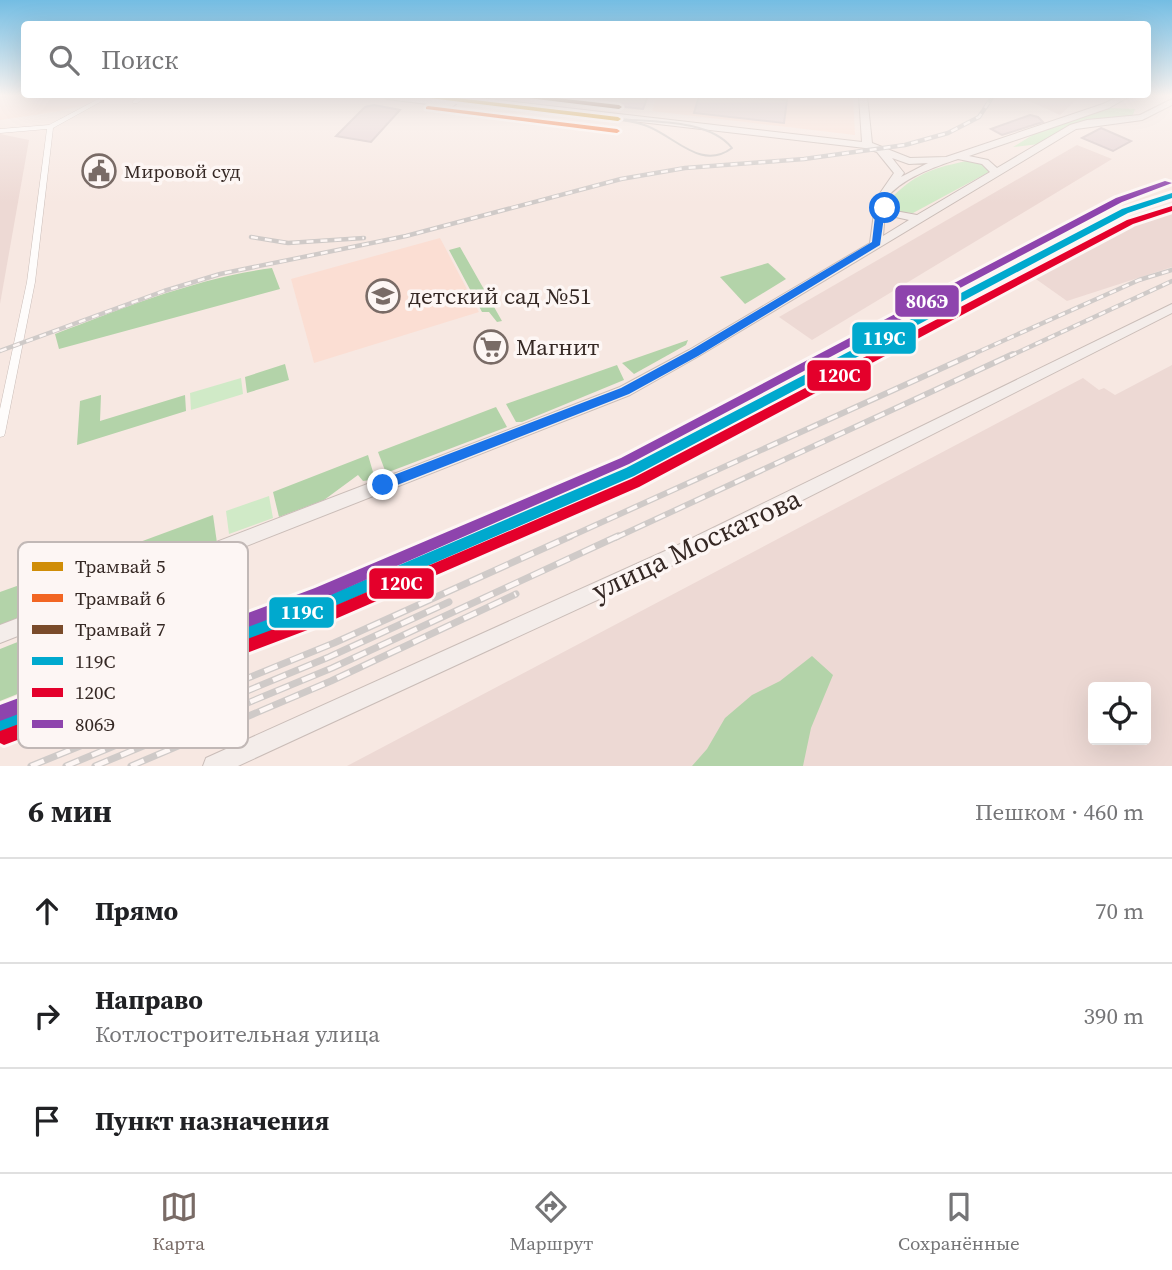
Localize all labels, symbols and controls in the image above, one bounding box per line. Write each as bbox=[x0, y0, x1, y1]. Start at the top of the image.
search box bbox=[21, 21, 1151, 98]
icon: search bbox=[45, 41, 83, 79]
text: Поиск bbox=[101, 42, 178, 78]
public building icon: Мировой суд bbox=[80, 152, 118, 190]
place label: Мировой суд bbox=[124, 158, 241, 184]
route start bbox=[869, 192, 900, 223]
school or university icon: детский сад №51 bbox=[364, 277, 402, 315]
place label: детский сад №51 bbox=[408, 280, 591, 312]
line badge: 806Э bbox=[894, 284, 960, 318]
text: 806Э bbox=[906, 288, 948, 314]
line badge: 119С bbox=[851, 321, 917, 355]
text: 119С bbox=[863, 325, 906, 351]
supermarket icon: Магнит bbox=[472, 328, 510, 366]
place label: Магнит bbox=[516, 331, 599, 363]
line badge: 120С bbox=[806, 359, 872, 392]
text: 120С bbox=[818, 362, 861, 388]
route end bbox=[367, 469, 398, 500]
street label: улица Москатова bbox=[585, 479, 807, 609]
legend bbox=[18, 542, 248, 748]
text: Трамвай 5 bbox=[75, 553, 166, 579]
line badge: 120С bbox=[368, 567, 435, 600]
text: 120С bbox=[380, 570, 423, 596]
text: Трамвай 6 bbox=[75, 585, 166, 611]
line badge: 119С bbox=[268, 596, 335, 629]
text: 119С bbox=[281, 599, 324, 625]
text: Трамвай 7 bbox=[75, 616, 166, 642]
text: 119С bbox=[75, 648, 116, 674]
text: 120С bbox=[75, 679, 116, 705]
map controls bbox=[1088, 682, 1151, 745]
button: locate bbox=[1088, 682, 1151, 745]
text: 806Э bbox=[75, 711, 115, 737]
text: 6 мин bbox=[28, 791, 112, 832]
text: Пешком · 460 m bbox=[975, 796, 1144, 828]
icon: ahead bbox=[28, 892, 66, 930]
text: Прямо bbox=[95, 893, 178, 929]
text: 70 m bbox=[1095, 895, 1144, 927]
text: Направо bbox=[95, 982, 203, 1018]
icon: right bbox=[28, 997, 66, 1035]
text: 390 m bbox=[1083, 1000, 1144, 1032]
text: Котлостроительная улица bbox=[95, 1018, 380, 1050]
icon: arrive bbox=[28, 1102, 66, 1140]
text: Пункт назначения bbox=[95, 1103, 329, 1139]
tab: Карта bbox=[152, 1188, 205, 1256]
tab: Маршрут bbox=[509, 1188, 593, 1256]
tab: Сохранённые bbox=[898, 1188, 1020, 1256]

